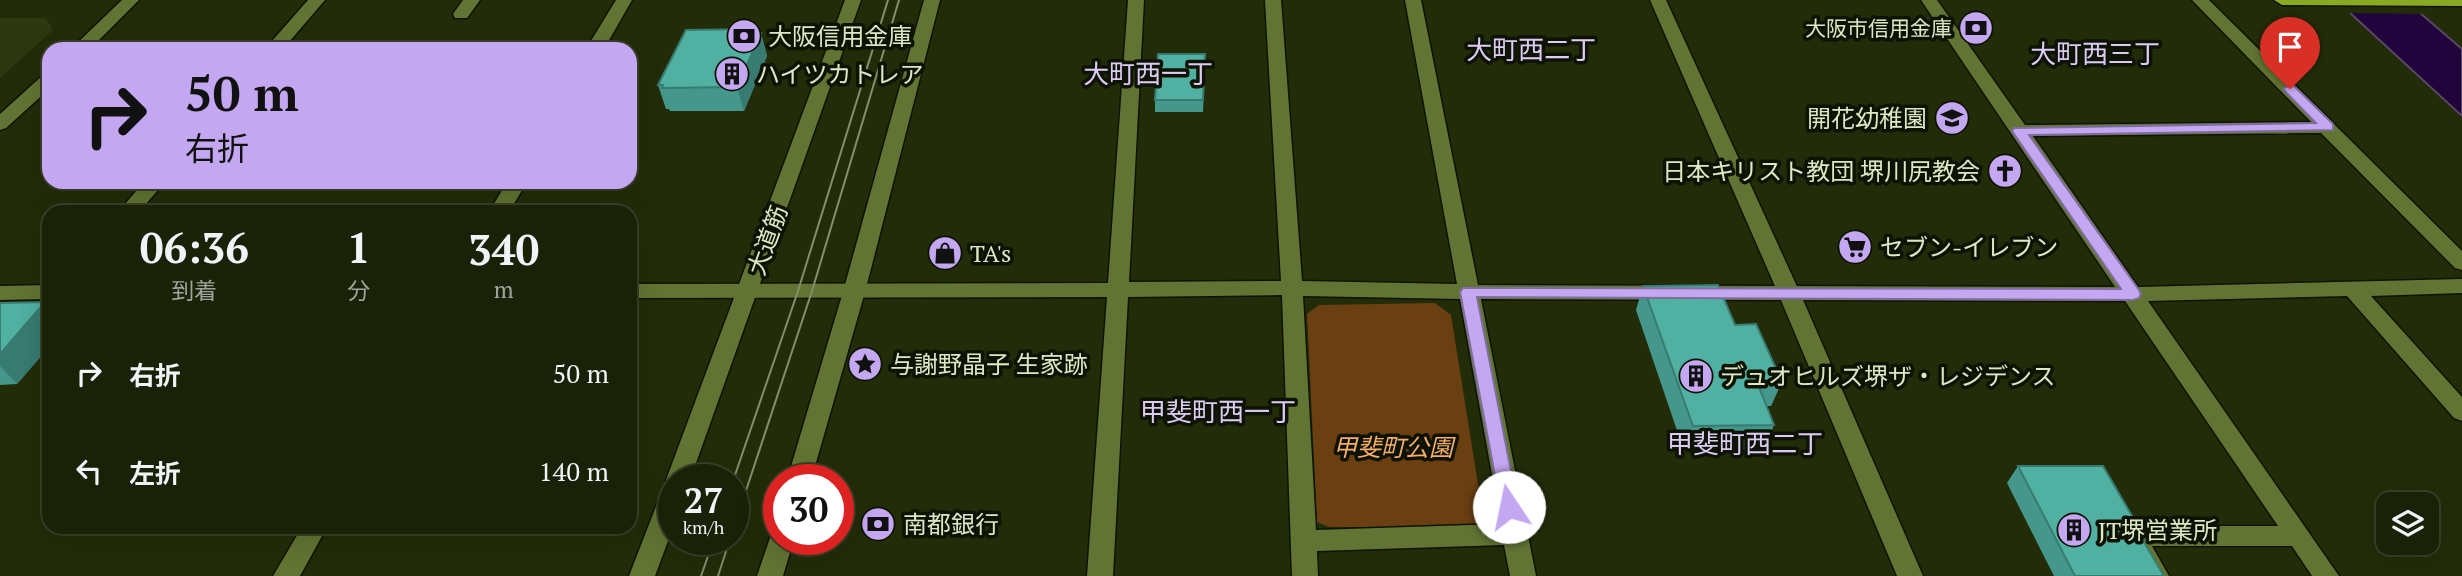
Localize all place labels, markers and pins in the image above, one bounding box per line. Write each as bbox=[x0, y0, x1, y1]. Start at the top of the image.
bank icon: 大阪市信用金庫 bbox=[1957, 9, 1995, 47]
place label: 大阪市信用金庫 bbox=[1805, 14, 1952, 42]
bank icon: 大阪信用金庫 bbox=[725, 17, 763, 55]
pin bbox=[2260, 17, 2320, 89]
place label: 大阪信用金庫 bbox=[768, 20, 912, 52]
building icon: ハイツカトレア bbox=[713, 55, 751, 93]
place label: ハイツカトレア bbox=[756, 58, 924, 90]
school or university icon: 開花幼稚園 bbox=[1933, 99, 1971, 137]
place label: 開花幼稚園 bbox=[1807, 102, 1927, 134]
church icon: 日本キリスト教団 堺川尻教会 bbox=[1986, 152, 2024, 190]
place label: 日本キリスト教団 堺川尻教会 bbox=[1662, 155, 1980, 187]
supermarket icon: セブン-イレブン bbox=[1836, 228, 1874, 266]
place label: セブン-イレブン bbox=[1880, 231, 2058, 263]
shop icon: TA's bbox=[926, 234, 964, 272]
place label: TA's bbox=[970, 237, 1011, 269]
place icon: 与謝野晶子 生家跡 bbox=[846, 345, 884, 383]
place label: 与謝野晶子 生家跡 bbox=[890, 348, 1088, 380]
building icon: デュオヒルズ堺ザ・レジデンス bbox=[1677, 357, 1715, 395]
place label: デュオヒルズ堺ザ・レジデンス bbox=[1720, 360, 2056, 392]
bank icon: 南都銀行 bbox=[859, 505, 897, 543]
place label: 南都銀行 bbox=[903, 508, 999, 540]
building icon: JT堺営業所 bbox=[2055, 511, 2093, 549]
place label: JT堺営業所 bbox=[2098, 514, 2217, 546]

